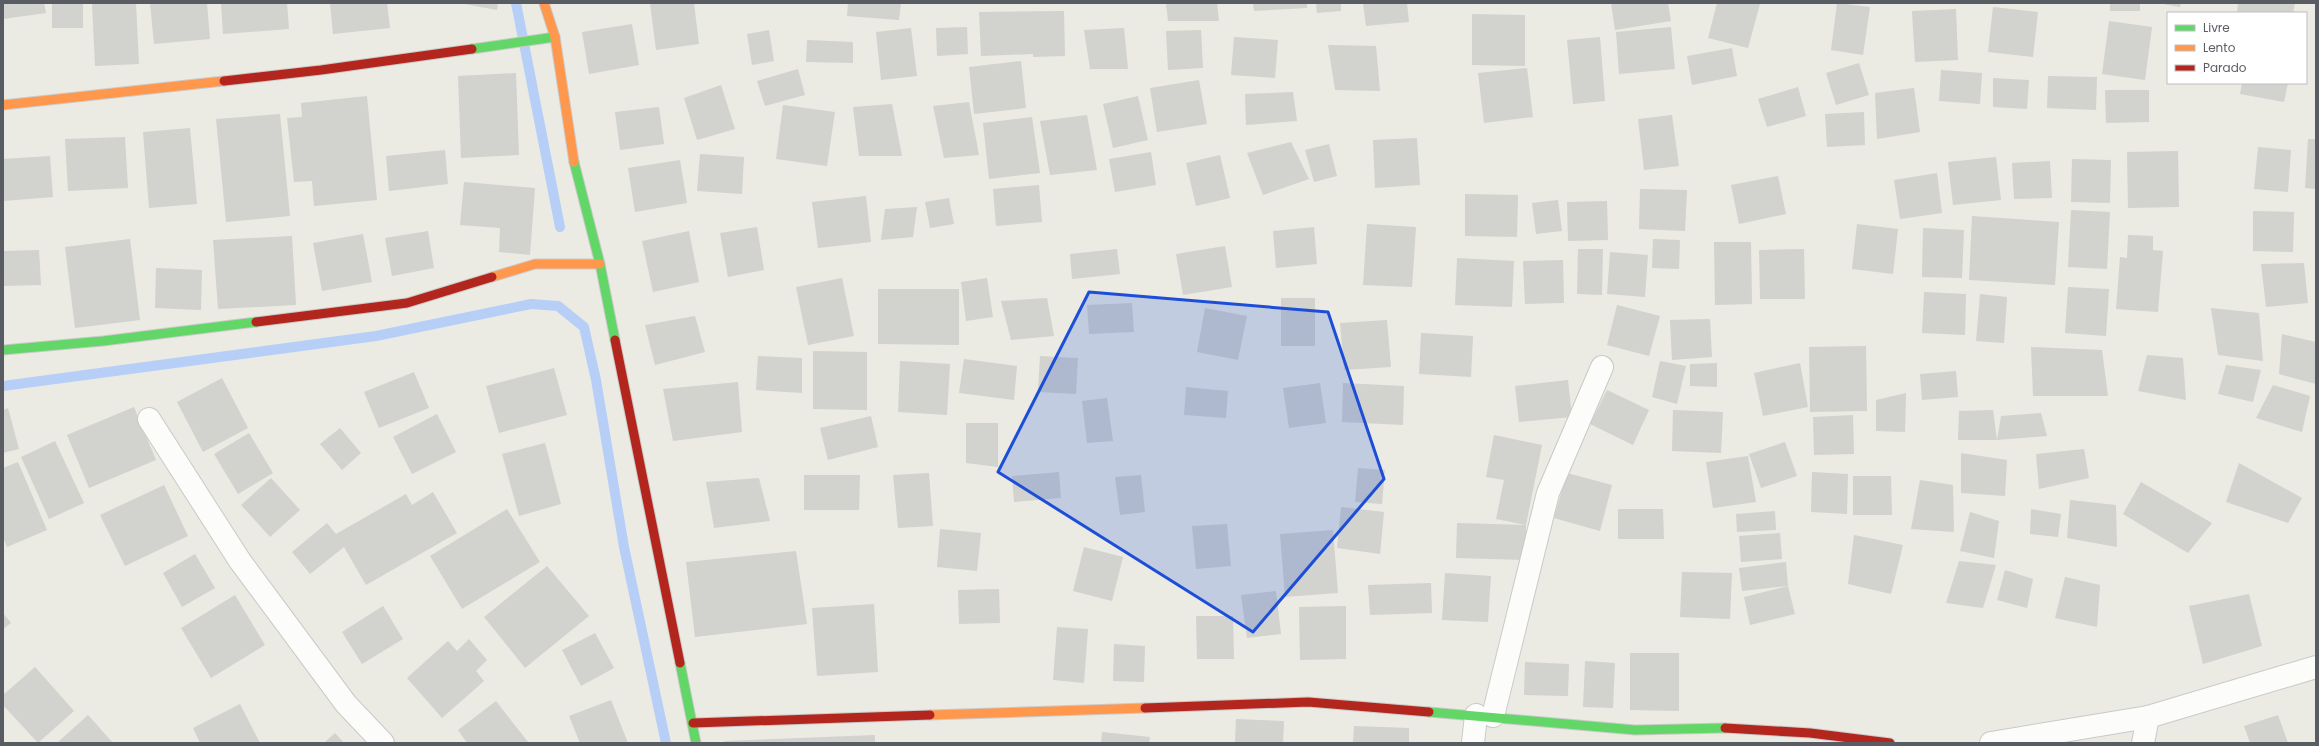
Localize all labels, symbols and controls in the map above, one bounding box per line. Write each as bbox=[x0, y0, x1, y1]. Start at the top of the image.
legend bbox=[2167, 12, 2307, 84]
text: Livre bbox=[2203, 19, 2230, 36]
text: Lento bbox=[2203, 39, 2236, 56]
text: Parado bbox=[2203, 59, 2247, 76]

